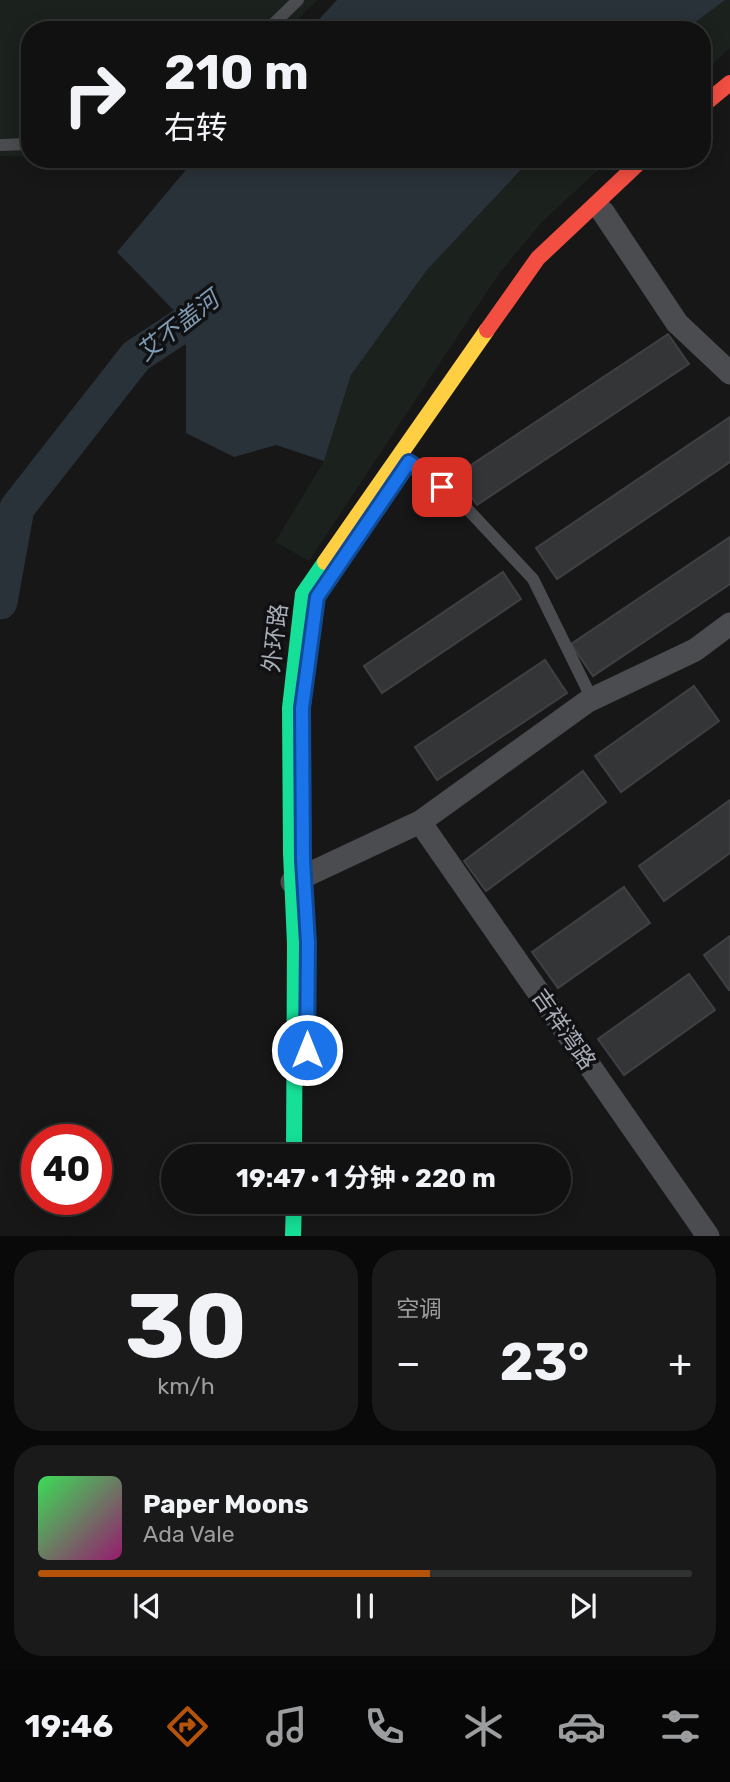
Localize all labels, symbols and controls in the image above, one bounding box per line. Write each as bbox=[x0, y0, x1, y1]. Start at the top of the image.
text: 210 m bbox=[164, 43, 309, 101]
icon: right bbox=[49, 49, 140, 140]
text: 右转 bbox=[164, 109, 228, 147]
water label: 艾不盖河 bbox=[132, 283, 228, 367]
pin bbox=[412, 457, 472, 517]
icon: arrive bbox=[423, 468, 461, 506]
street label: 外环路 bbox=[257, 602, 293, 674]
street label: 吉祥湾路 bbox=[526, 983, 602, 1075]
position arrow bbox=[270, 1013, 344, 1087]
speed limit sign: 40 bbox=[21, 1124, 112, 1215]
text: 19:47 · 1 分钟 · 220 m bbox=[236, 1163, 496, 1194]
text: 30 bbox=[125, 1272, 247, 1380]
text: 空调 bbox=[396, 1295, 442, 1323]
text: 23° bbox=[500, 1331, 589, 1393]
text: − bbox=[396, 1340, 421, 1386]
text: + bbox=[668, 1340, 692, 1386]
text: km/h bbox=[157, 1372, 215, 1400]
text: Paper Moons bbox=[143, 1489, 309, 1520]
text: Ada Vale bbox=[143, 1520, 235, 1548]
icon: previous bbox=[128, 1587, 166, 1625]
icon: pause bbox=[346, 1587, 384, 1625]
icon: next bbox=[564, 1587, 602, 1625]
icon: directions bbox=[163, 1702, 212, 1751]
icon: music bbox=[262, 1702, 311, 1751]
icon: phone bbox=[360, 1702, 409, 1751]
icon: climate bbox=[459, 1702, 508, 1751]
icon: car bbox=[557, 1702, 606, 1751]
icon: filters bbox=[656, 1702, 705, 1751]
text: 19:46 bbox=[25, 1707, 113, 1745]

